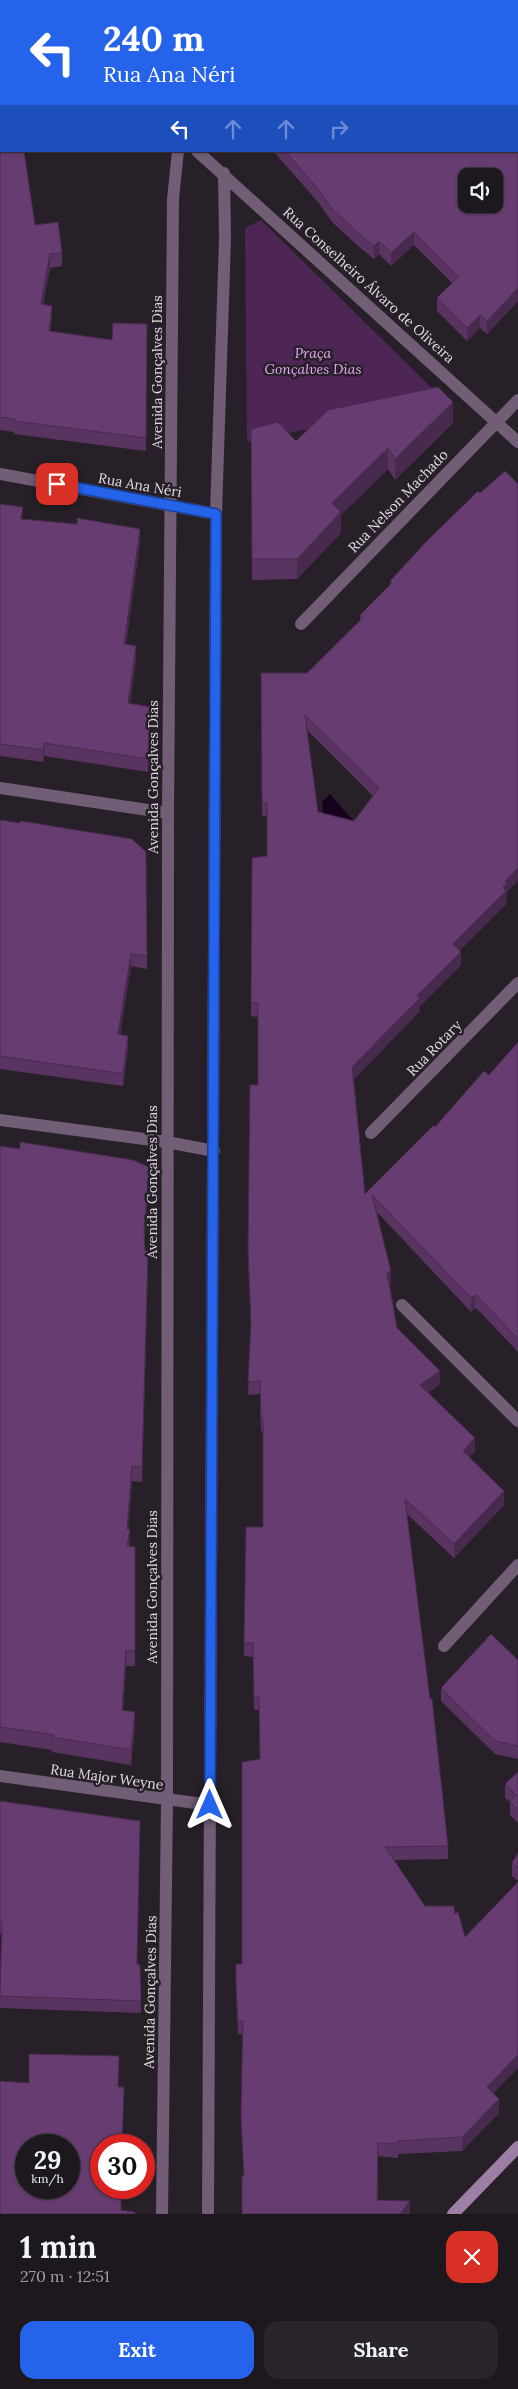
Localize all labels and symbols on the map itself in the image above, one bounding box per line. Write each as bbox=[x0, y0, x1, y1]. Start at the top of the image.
street label: Rua Conselheiro Álvaro de Oliveira bbox=[279, 203, 459, 367]
street label: Avenida Gonçalves Dias bbox=[148, 295, 166, 450]
park label: Praça Gonçalves Dias bbox=[265, 344, 361, 378]
street label: Rua Nelson Machado bbox=[344, 446, 452, 556]
pin bbox=[36, 463, 78, 505]
street label: Rua Ana Néri bbox=[97, 469, 183, 501]
street label: Avenida Gonçalves Dias bbox=[144, 700, 162, 855]
street label: Rua Rotary bbox=[403, 1016, 466, 1080]
street label: Avenida Gonçalves Dias bbox=[143, 1105, 161, 1260]
street label: Avenida Gonçalves Dias bbox=[143, 1510, 161, 1665]
street label: Rua Major Weyne bbox=[49, 1760, 165, 1794]
position arrow bbox=[183, 1778, 235, 1830]
street label: Avenida Gonçalves Dias bbox=[140, 1915, 160, 2070]
speed limit sign: 30 bbox=[90, 2134, 155, 2199]

